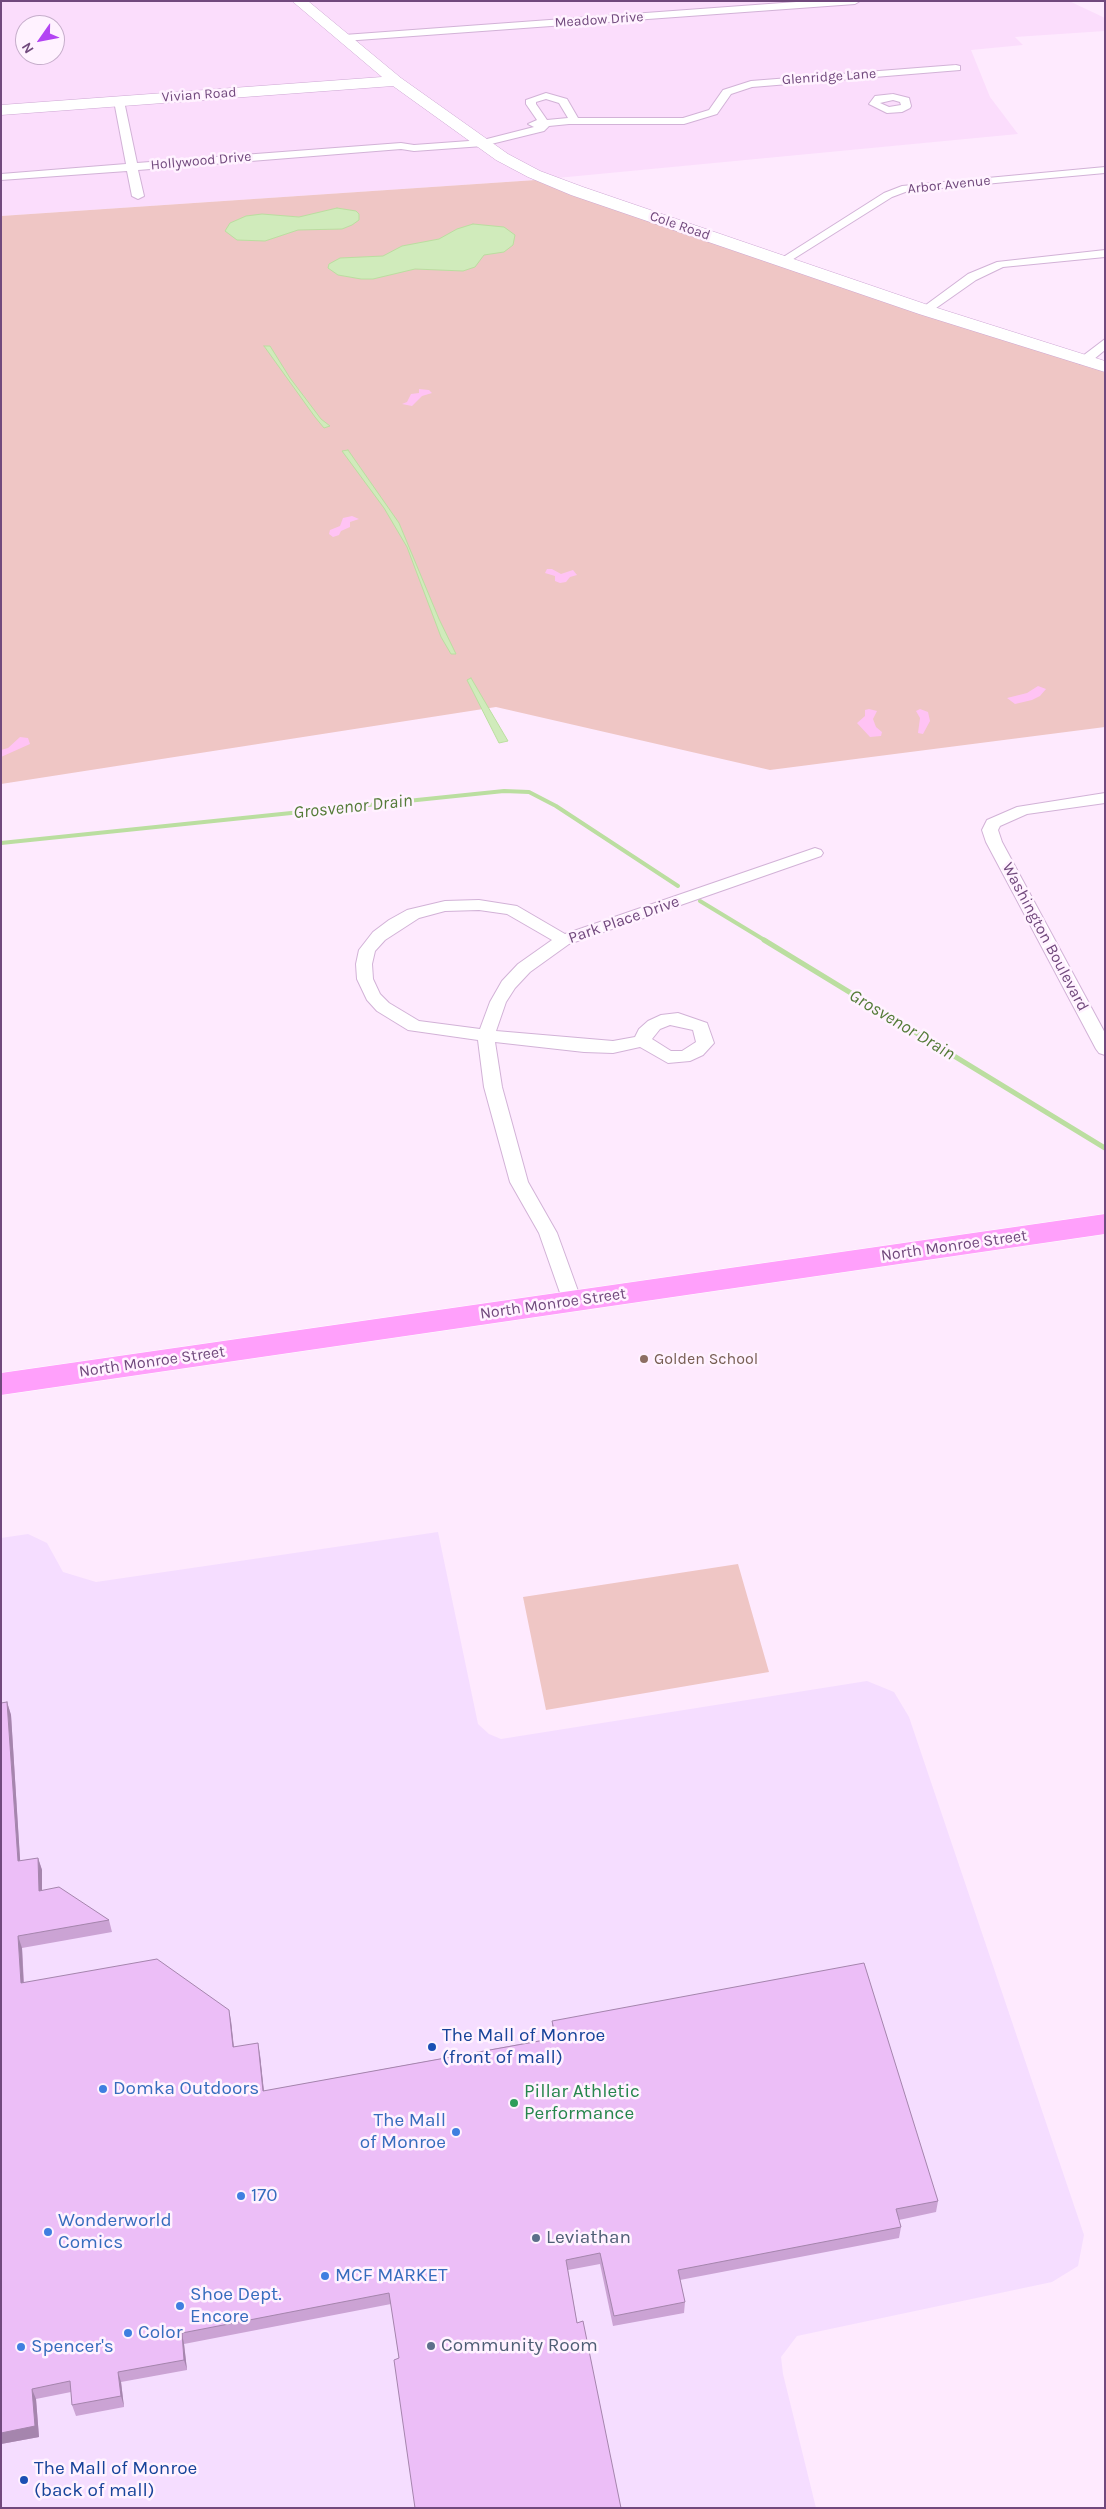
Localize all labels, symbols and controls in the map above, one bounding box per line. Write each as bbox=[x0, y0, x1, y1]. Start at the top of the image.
street label: Meadow Drive bbox=[554, 9, 644, 31]
north arrow bbox=[15, 15, 65, 65]
text: N bbox=[18, 39, 38, 57]
street label: Glenridge Lane bbox=[781, 65, 877, 89]
street label: Vivian Road bbox=[161, 84, 237, 106]
street label: Hollywood Drive bbox=[150, 148, 252, 174]
street label: Arbor Avenue bbox=[907, 172, 991, 198]
street label: Cole Road bbox=[648, 208, 712, 244]
water label: Grosvenor Drain bbox=[292, 790, 414, 824]
street label: Washington Boulevard bbox=[998, 859, 1092, 1015]
street label: Park Place Drive bbox=[566, 892, 682, 948]
water label: Grosvenor Drain bbox=[845, 985, 959, 1065]
street label: North Monroe Street bbox=[880, 1226, 1028, 1266]
street label: North Monroe Street bbox=[479, 1284, 627, 1324]
street label: North Monroe Street bbox=[78, 1342, 226, 1382]
place label: Golden School bbox=[654, 1349, 758, 1369]
marker: Golden School bbox=[638, 1353, 650, 1365]
place label: The Mall of Monroe (front of mall) bbox=[442, 2025, 605, 2069]
marker: The Mall of Monroe (front of mall) bbox=[426, 2041, 438, 2053]
place label: Domka Outdoors bbox=[113, 2078, 259, 2100]
place label: Pillar Athletic Performance bbox=[524, 2081, 640, 2125]
marker: Domka Outdoors bbox=[97, 2083, 109, 2095]
marker: Pillar Athletic Performance bbox=[508, 2097, 520, 2109]
place label: The Mall of Monroe bbox=[360, 2110, 446, 2154]
marker: The Mall of Monroe bbox=[450, 2126, 462, 2138]
place label: 170 bbox=[251, 2185, 277, 2207]
marker: 170 bbox=[235, 2190, 247, 2202]
place label: Wonderworld Comics bbox=[58, 2210, 172, 2254]
marker: Wonderworld Comics bbox=[42, 2226, 54, 2238]
place label: Leviathan bbox=[546, 2227, 631, 2249]
marker: Leviathan bbox=[530, 2232, 542, 2244]
place label: MCF MARKET bbox=[335, 2265, 448, 2287]
marker: MCF MARKET bbox=[319, 2270, 331, 2282]
place label: Shoe Dept. Encore bbox=[190, 2284, 282, 2328]
marker: Shoe Dept. Encore bbox=[174, 2300, 186, 2312]
place label: Color bbox=[138, 2322, 183, 2344]
marker: Color bbox=[122, 2327, 134, 2339]
place label: Community Room bbox=[441, 2335, 598, 2357]
place label: Spencer's bbox=[31, 2336, 114, 2358]
marker: Community Room bbox=[425, 2340, 437, 2352]
marker: Spencer's bbox=[15, 2341, 27, 2353]
place label: The Mall of Monroe (back of mall) bbox=[34, 2458, 197, 2502]
marker: The Mall of Monroe (back of mall) bbox=[18, 2474, 30, 2486]

